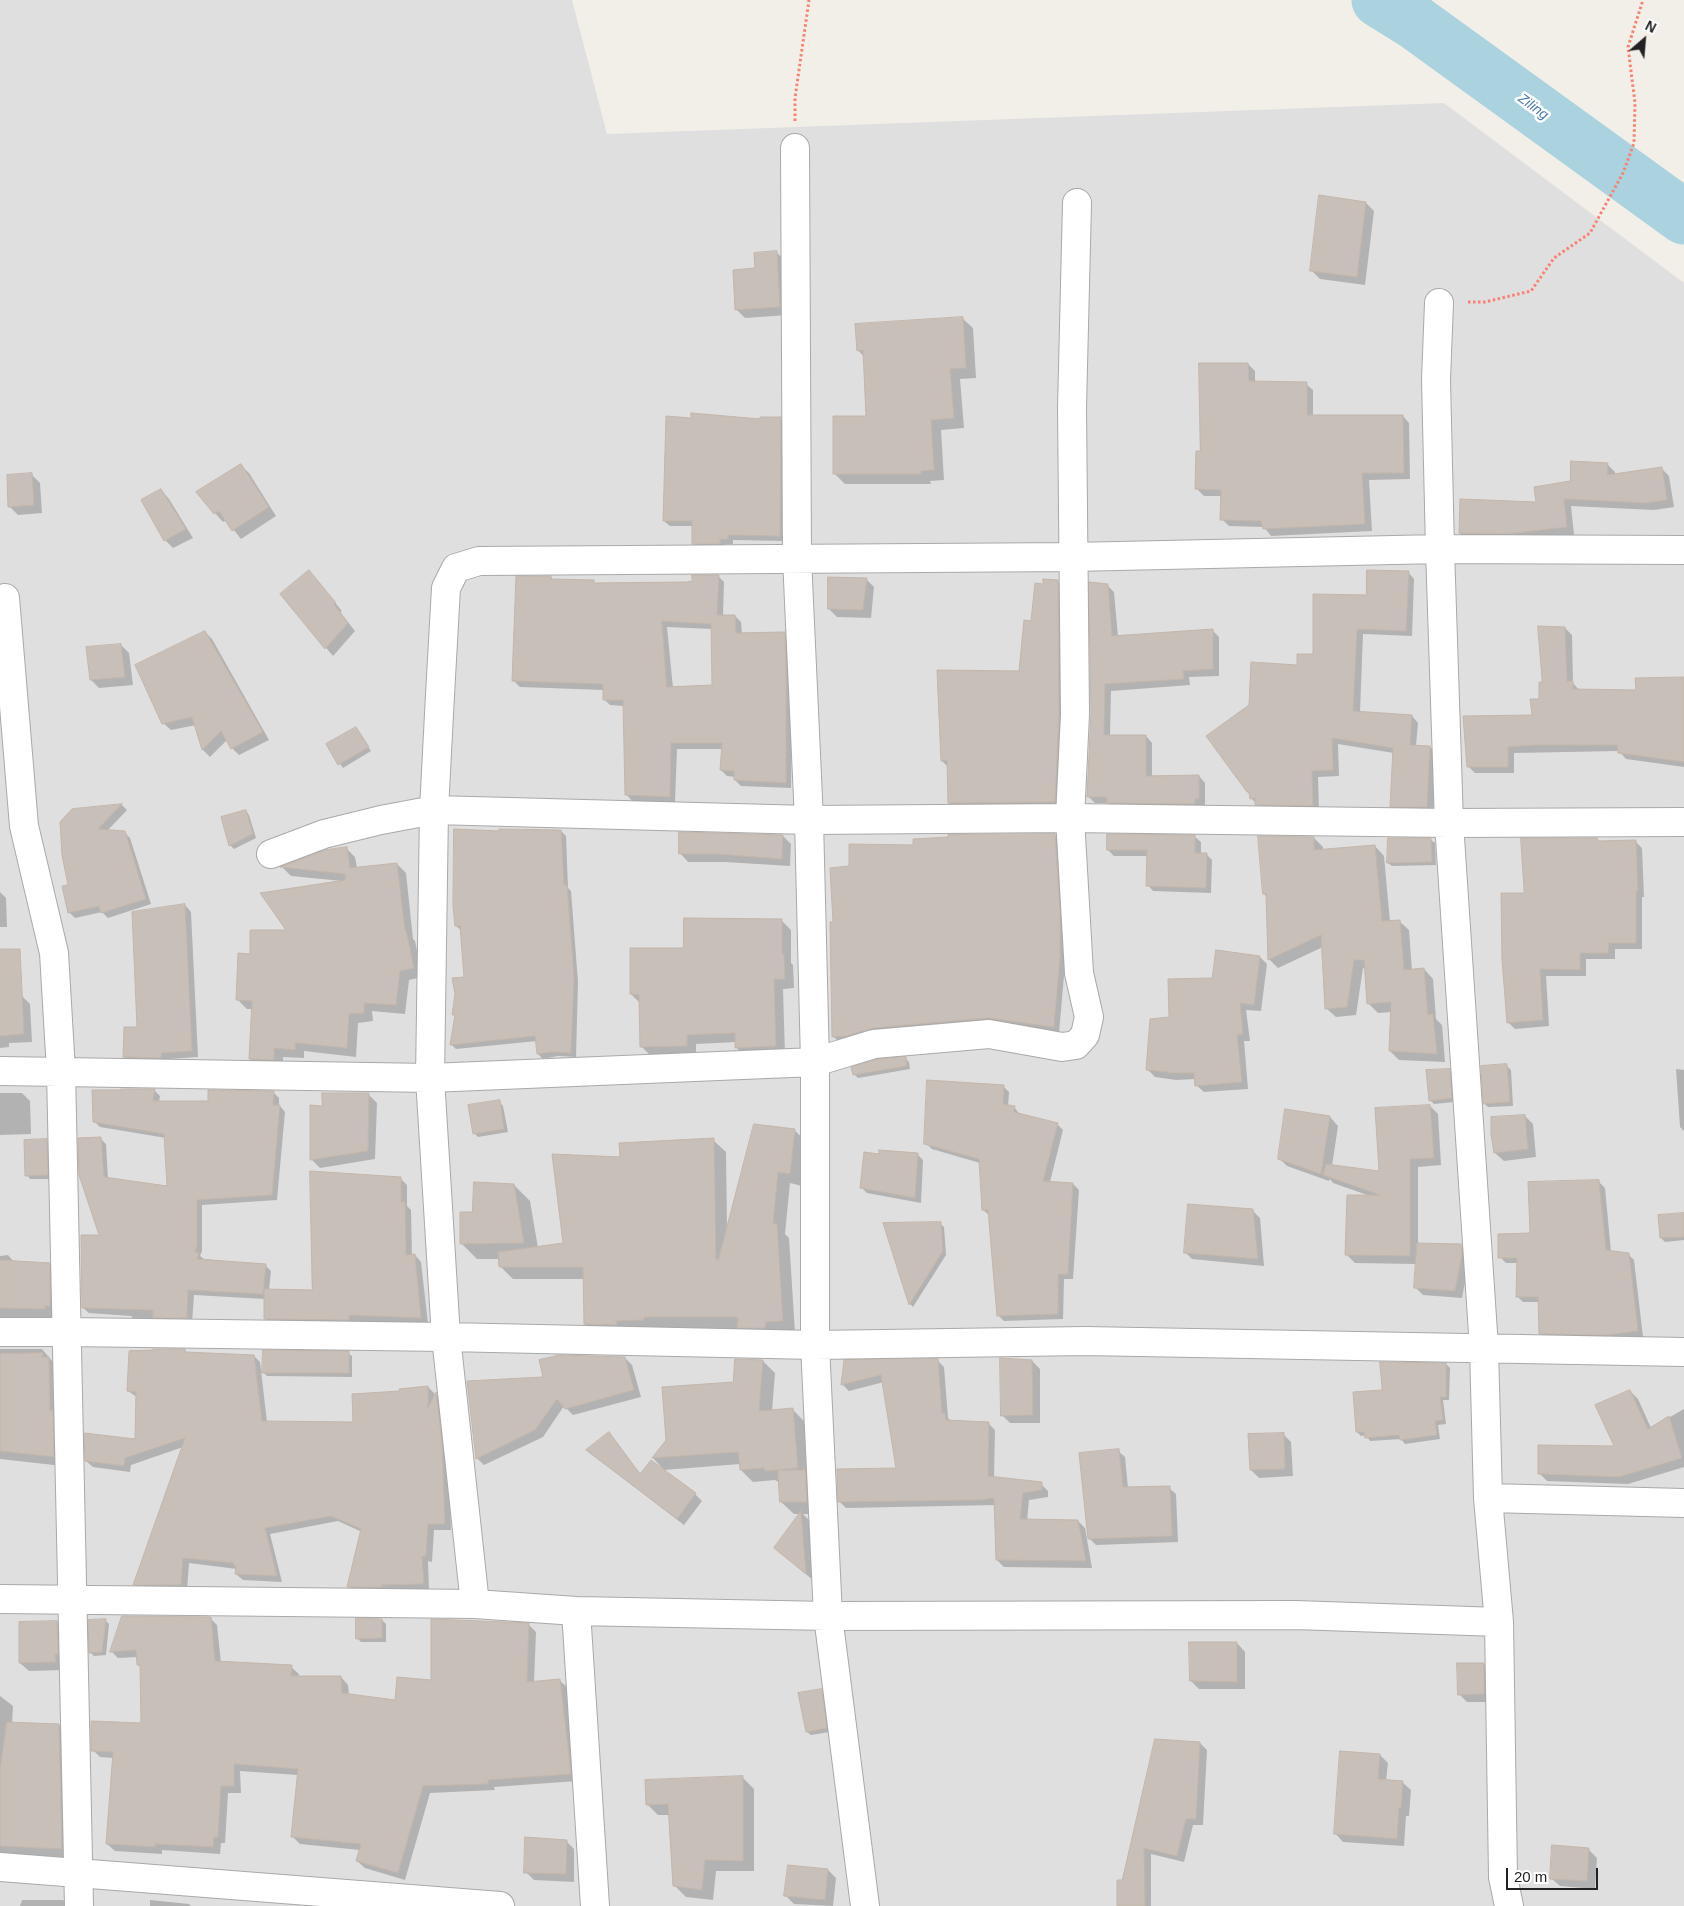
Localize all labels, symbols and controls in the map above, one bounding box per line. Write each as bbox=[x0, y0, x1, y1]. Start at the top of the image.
north arrow bbox=[1619, 15, 1669, 65]
text: N bbox=[1643, 17, 1659, 36]
water label: Ziling bbox=[1515, 90, 1551, 124]
scale bar bbox=[1509, 1858, 1602, 1890]
text: 20 m bbox=[1514, 1868, 1547, 1885]

